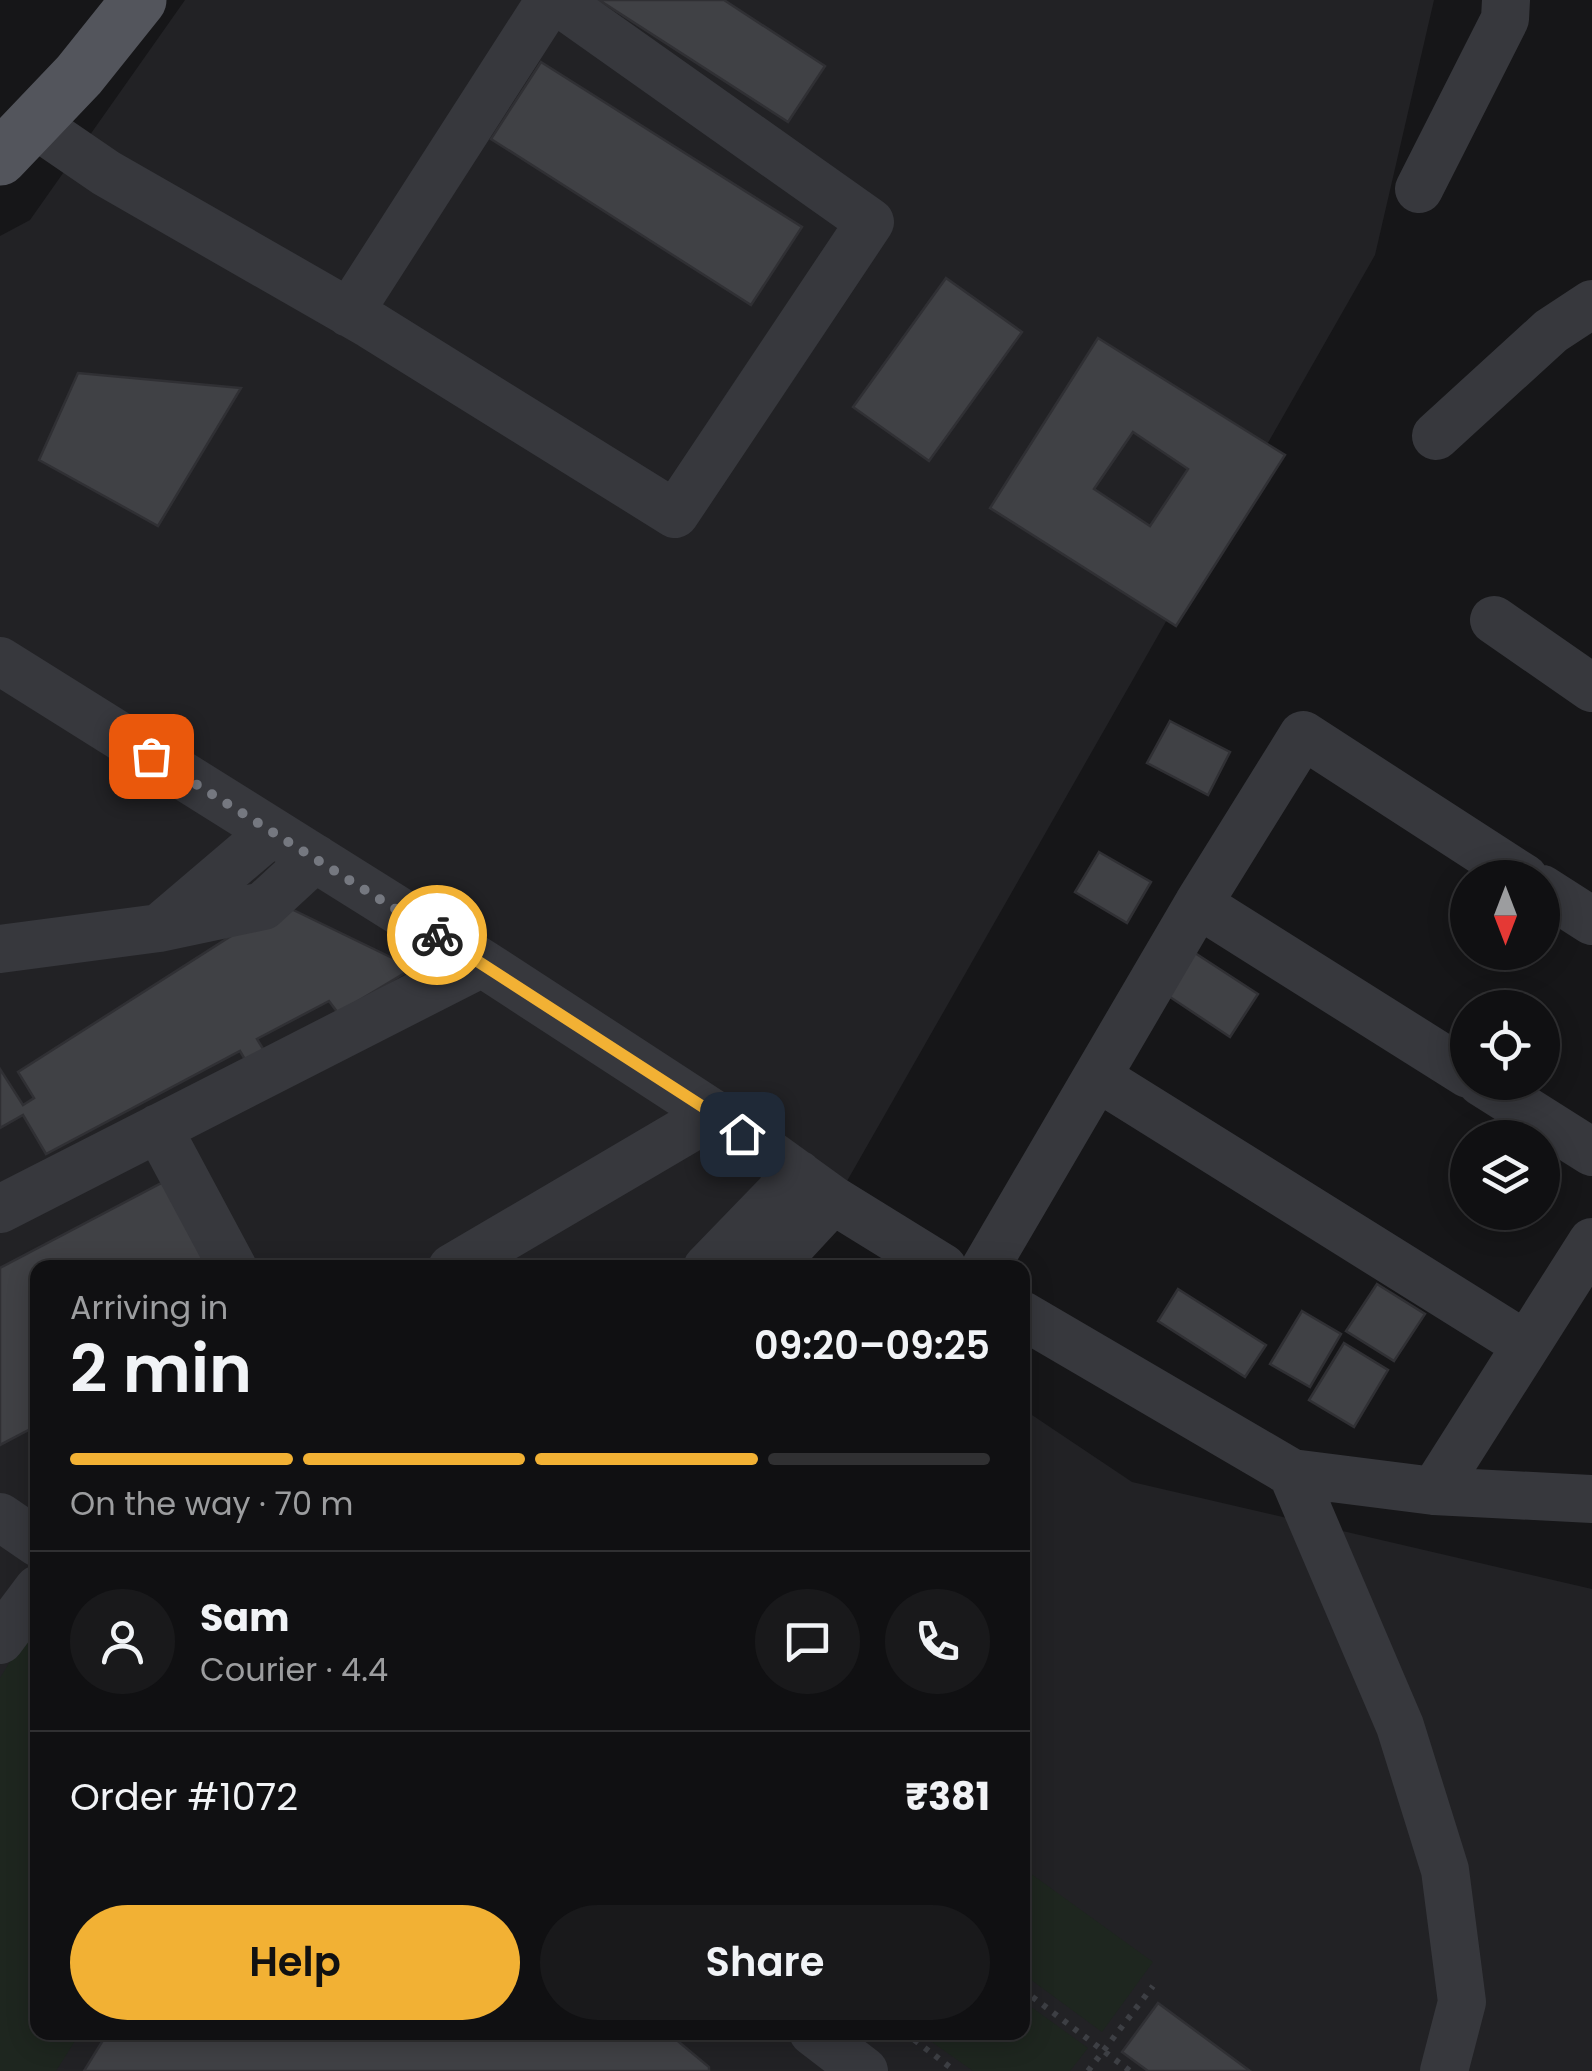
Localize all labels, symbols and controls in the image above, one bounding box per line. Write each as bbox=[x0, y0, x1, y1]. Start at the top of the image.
pin bbox=[109, 714, 194, 799]
icon: bag bbox=[124, 729, 179, 784]
north arrow bbox=[1450, 860, 1560, 970]
map controls bbox=[1450, 860, 1560, 1230]
courier bbox=[387, 885, 487, 985]
icon: bike bbox=[410, 908, 465, 963]
button: locate bbox=[1450, 990, 1560, 1100]
pin bbox=[700, 1092, 785, 1177]
icon: home bbox=[715, 1107, 770, 1162]
button: layers bbox=[1450, 1120, 1560, 1230]
text: Arriving in bbox=[70, 1285, 228, 1330]
text: 09:20–09:25 bbox=[754, 1319, 990, 1372]
text: 2 min bbox=[70, 1324, 252, 1415]
text: On the way · 70 m bbox=[70, 1481, 354, 1526]
button: person bbox=[70, 1589, 175, 1694]
button: chat bbox=[755, 1589, 860, 1694]
button: phone bbox=[885, 1589, 990, 1694]
text: Sam bbox=[200, 1591, 289, 1644]
text: Courier · 4.4 bbox=[200, 1647, 388, 1692]
text: Order #1072 bbox=[70, 1770, 298, 1823]
text: ₹381 bbox=[905, 1770, 990, 1823]
button: Help bbox=[70, 1905, 520, 2020]
button: Share bbox=[540, 1905, 990, 2020]

